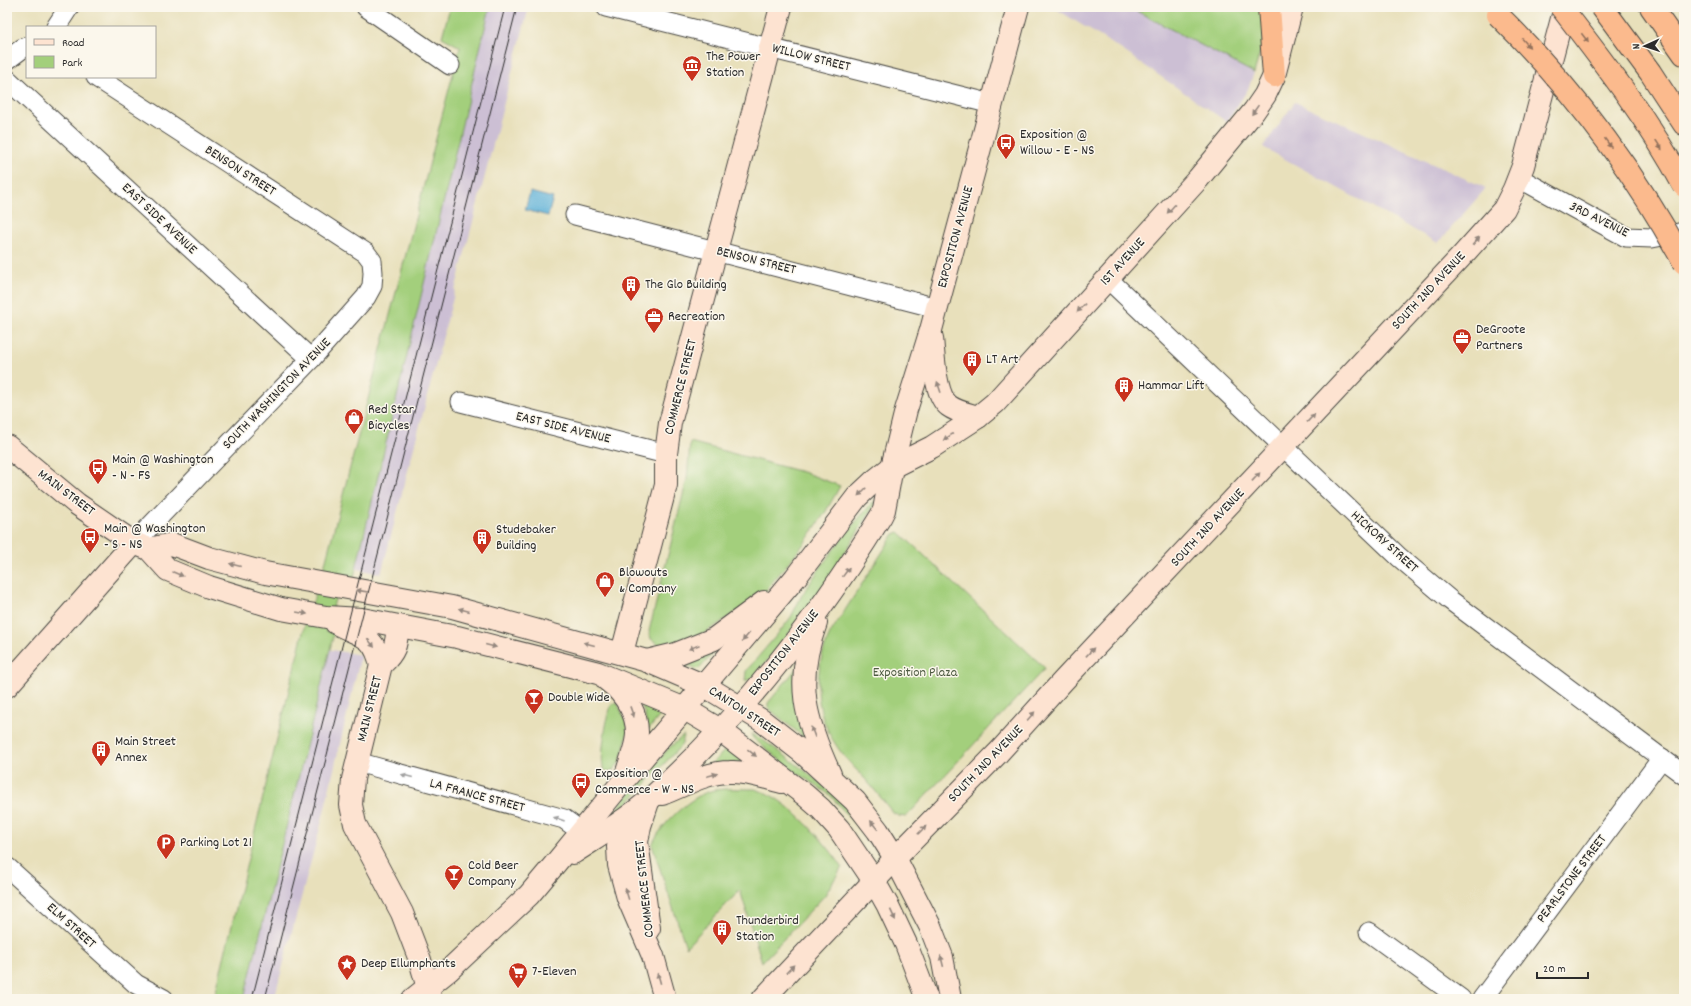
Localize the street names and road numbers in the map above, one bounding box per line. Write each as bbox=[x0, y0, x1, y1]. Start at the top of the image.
street label: WILLOW STREET bbox=[770, 39, 853, 77]
street label: BENSON STREET bbox=[201, 141, 280, 202]
street label: EAST SIDE AVENUE bbox=[117, 179, 202, 260]
street label: EXPOSITION AVENUE bbox=[933, 183, 979, 290]
street label: 3RD AVENUE bbox=[1566, 197, 1633, 243]
street label: 1ST AVENUE bbox=[1096, 233, 1151, 291]
street label: BENSON STREET bbox=[714, 241, 798, 281]
street label: SOUTH 2ND AVENUE bbox=[1387, 247, 1471, 335]
street label: SOUTH WASHINGTON AVENUE bbox=[218, 333, 336, 454]
street label: COMMERCE STREET bbox=[659, 337, 703, 437]
street label: EAST SIDE AVENUE bbox=[513, 407, 613, 450]
street label: MAIN STREET bbox=[33, 465, 99, 521]
street label: SOUTH 2ND AVENUE bbox=[1166, 484, 1250, 572]
street label: HICKORY STREET bbox=[1346, 506, 1423, 578]
street label: EXPOSITION AVENUE bbox=[744, 605, 825, 701]
street label: MAIN STREET bbox=[352, 674, 388, 744]
street label: CANTON STREET bbox=[704, 681, 784, 743]
street label: SOUTH 2ND AVENUE bbox=[944, 720, 1029, 807]
street label: LA FRANCE STREET bbox=[427, 774, 527, 818]
street label: PEARLSTONE STREET bbox=[1532, 830, 1612, 927]
street label: COMMERCE STREET bbox=[630, 839, 660, 939]
street label: ELM STREET bbox=[42, 898, 100, 954]

